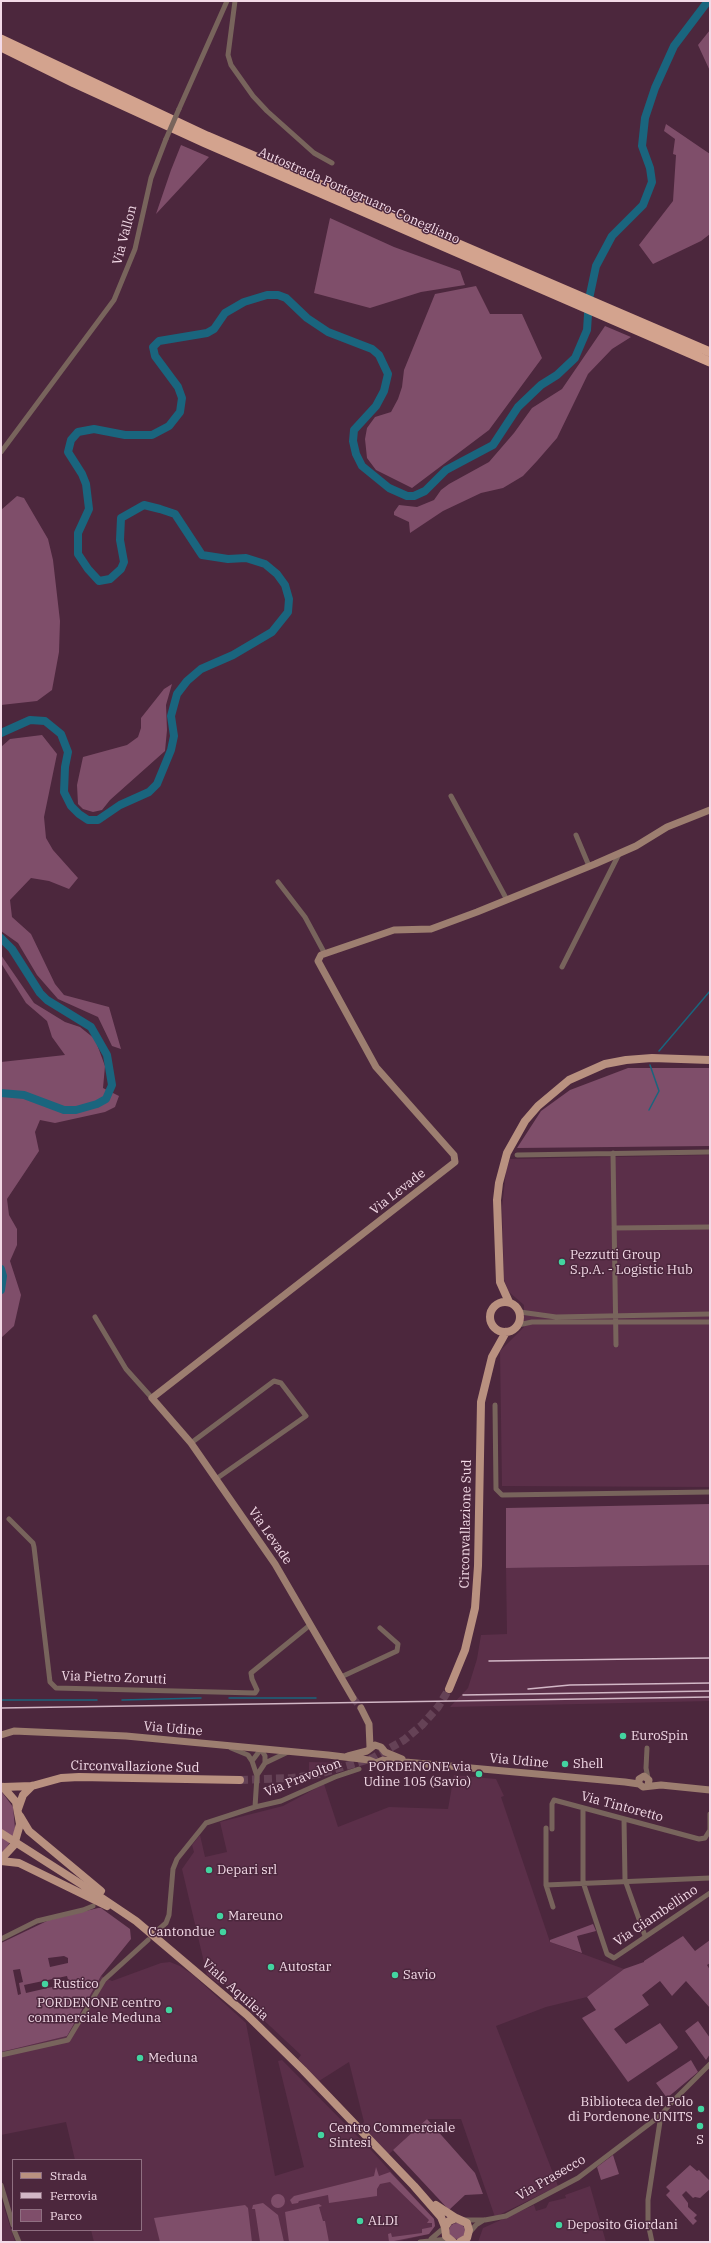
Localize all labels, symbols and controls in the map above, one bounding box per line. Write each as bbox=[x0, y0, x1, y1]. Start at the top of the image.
street label: Autostrada Portogruaro-Conegliano bbox=[256, 144, 462, 248]
street label: Via Vallon bbox=[110, 204, 140, 266]
street label: Via Levade bbox=[367, 1166, 429, 1218]
place label: Pezzutti Group S.p.A. - Logistic Hub bbox=[570, 1247, 693, 1278]
marker: Pezzutti Group S.p.A. - Logistic Hub bbox=[557, 1257, 567, 1267]
street label: Circonvallazione Sud bbox=[457, 1459, 475, 1589]
street label: Via Levade bbox=[245, 1504, 295, 1568]
street label: Via Pietro Zorutti bbox=[61, 1668, 167, 1688]
street label: Via Udine bbox=[143, 1719, 203, 1739]
place label: EuroSpin bbox=[631, 1728, 688, 1744]
marker: EuroSpin bbox=[618, 1731, 628, 1741]
street label: Via Udine bbox=[489, 1751, 549, 1771]
street label: Via Pravolton bbox=[262, 1755, 344, 1801]
place label: Shell bbox=[573, 1756, 604, 1772]
street label: Circonvallazione Sud bbox=[70, 1758, 200, 1776]
place label: PORDENONE via Udine 105 (Savio) bbox=[364, 1759, 471, 1790]
marker: Shell bbox=[560, 1759, 570, 1769]
marker: PORDENONE via Udine 105 (Savio) bbox=[474, 1769, 484, 1779]
street label: Via Tintoretto bbox=[579, 1789, 665, 1825]
place label: Depari srl bbox=[217, 1862, 277, 1878]
marker: Depari srl bbox=[204, 1865, 214, 1875]
street label: Via Giambellino bbox=[611, 1882, 701, 1950]
place label: Mareuno bbox=[228, 1908, 283, 1924]
marker: Mareuno bbox=[215, 1911, 225, 1921]
place label: Cantondue bbox=[148, 1924, 215, 1940]
marker: Cantondue bbox=[218, 1927, 228, 1937]
street label: Viale Aquileia bbox=[198, 1956, 272, 2024]
place label: Autostar bbox=[279, 1959, 331, 1975]
marker: Autostar bbox=[266, 1962, 276, 1972]
place label: Savio bbox=[403, 1967, 436, 1983]
marker: Savio bbox=[390, 1970, 400, 1980]
place label: Rustico bbox=[53, 1976, 99, 1992]
marker: Rustico bbox=[40, 1979, 50, 1989]
place label: PORDENONE centro commerciale Meduna bbox=[28, 1995, 161, 2026]
marker: PORDENONE centro commerciale Meduna bbox=[164, 2005, 174, 2015]
place label: Meduna bbox=[148, 2050, 198, 2066]
marker: Meduna bbox=[135, 2053, 145, 2063]
place label: Biblioteca del Polo di Pordenone UNITS bbox=[568, 2094, 693, 2125]
marker: Biblioteca del Polo di Pordenone UNITS bbox=[696, 2104, 706, 2114]
place label: Centro Commerciale Sintesi bbox=[329, 2120, 455, 2151]
marker: S bbox=[695, 2121, 705, 2131]
marker: Centro Commerciale Sintesi bbox=[316, 2130, 326, 2140]
place label: S bbox=[696, 2132, 704, 2148]
street label: Via Prasecco bbox=[514, 2152, 588, 2204]
legend bbox=[12, 2159, 142, 2231]
text: Strada bbox=[50, 2168, 87, 2183]
text: Ferrovia bbox=[50, 2188, 97, 2203]
text: Parco bbox=[50, 2208, 82, 2223]
place label: ALDI bbox=[368, 2213, 398, 2229]
marker: ALDI bbox=[355, 2216, 365, 2226]
place label: Deposito Giordani bbox=[567, 2217, 678, 2233]
marker: Deposito Giordani bbox=[554, 2220, 564, 2230]

